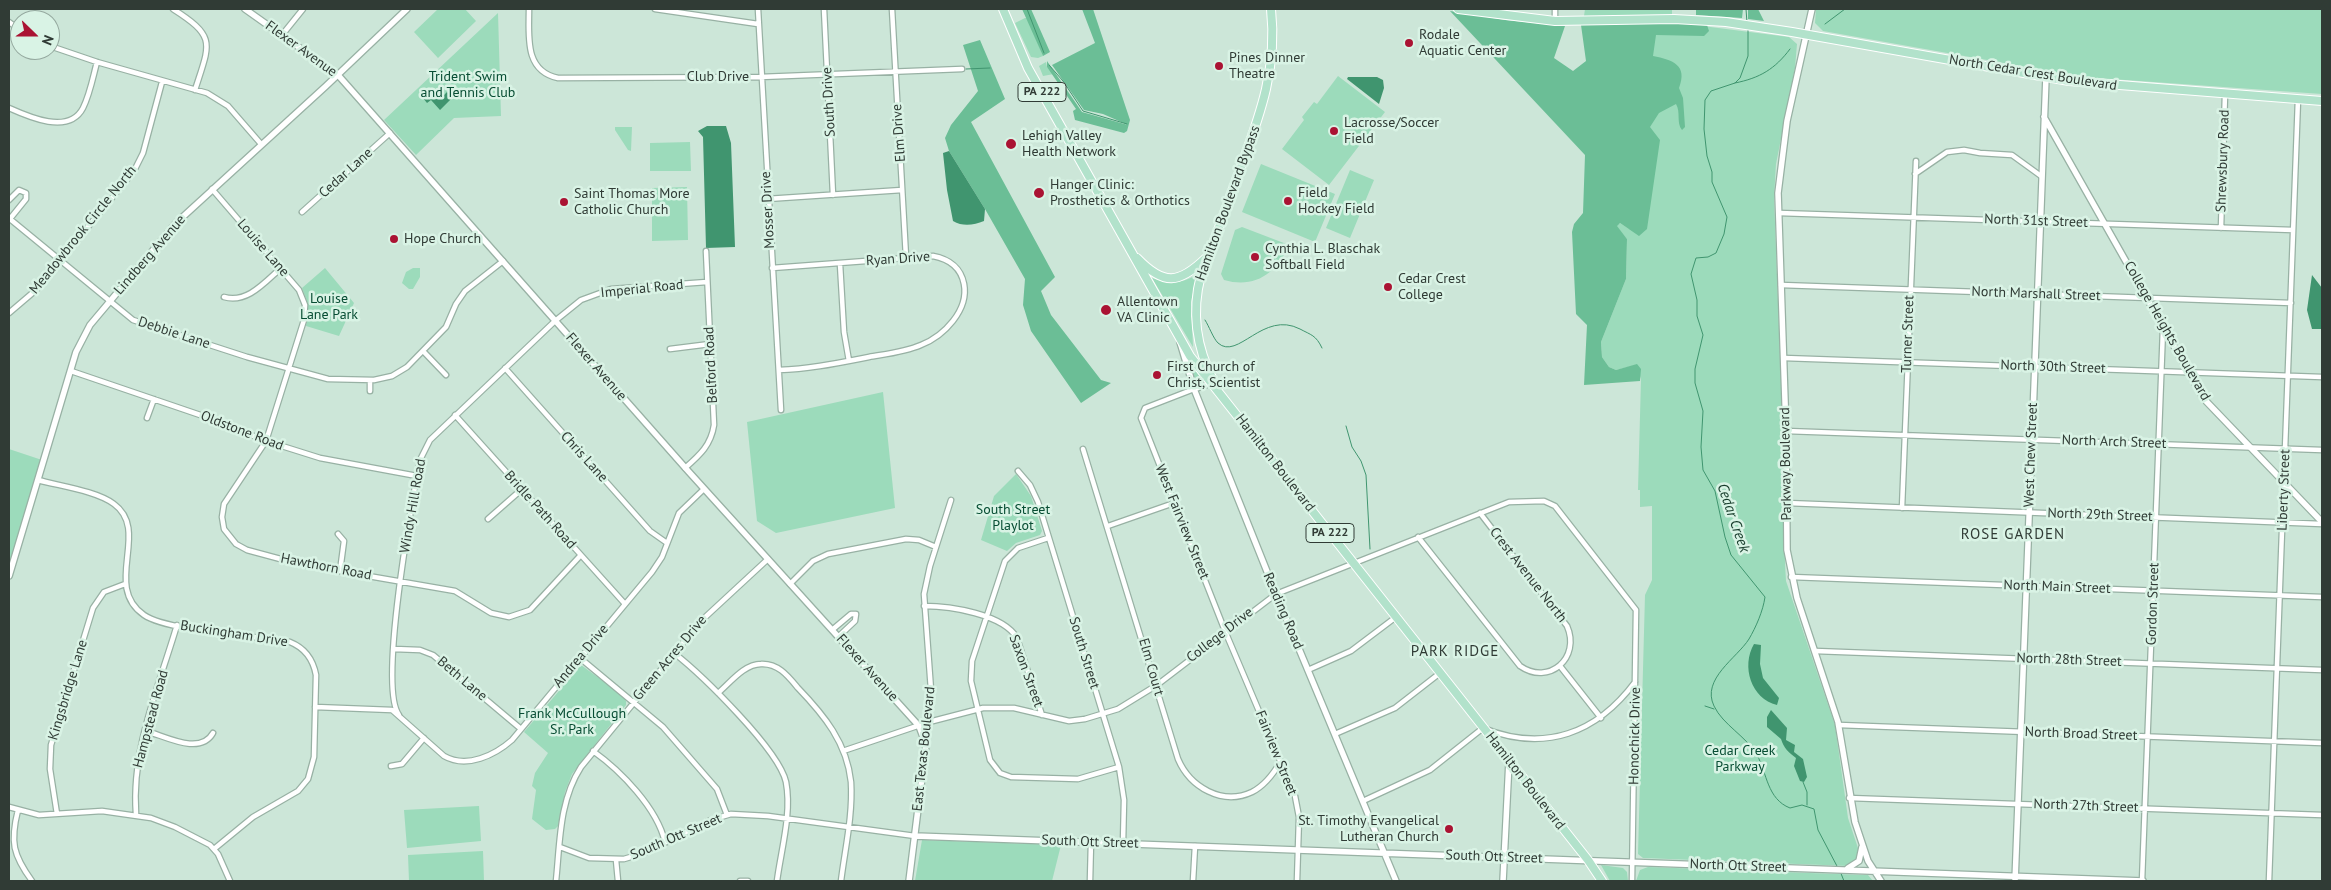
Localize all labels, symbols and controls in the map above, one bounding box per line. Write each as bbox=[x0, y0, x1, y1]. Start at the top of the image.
north arrow bbox=[10, 10, 60, 60]
street label: Flexer Avenue bbox=[262, 17, 340, 81]
place label: Rodale Aquatic Center bbox=[1419, 27, 1506, 59]
text: N bbox=[38, 33, 58, 48]
marker: Rodale Aquatic Center bbox=[1403, 37, 1415, 49]
place label: Pines Dinner Theatre bbox=[1229, 50, 1305, 82]
street label: North Cedar Crest Boulevard bbox=[1948, 51, 2118, 95]
marker: Pines Dinner Theatre bbox=[1213, 60, 1225, 72]
street label: South Drive bbox=[819, 67, 839, 137]
park label: Trident Swim and Tennis Club bbox=[421, 69, 515, 102]
street label: Club Drive bbox=[687, 69, 749, 85]
road number: PA 222 bbox=[1018, 82, 1066, 101]
street label: Elm Drive bbox=[889, 103, 909, 163]
street label: Shrewsbury Road bbox=[2213, 109, 2233, 213]
place label: Lacrosse/Soccer Field bbox=[1344, 115, 1439, 148]
street label: Hamilton Boulevard Bypass bbox=[1192, 123, 1264, 283]
marker: Lacrosse/Soccer Field bbox=[1328, 125, 1340, 137]
place label: Lehigh Valley Health Network bbox=[1022, 128, 1116, 160]
marker: Lehigh Valley Health Network bbox=[1004, 137, 1018, 151]
street label: Cedar Lane bbox=[316, 145, 376, 201]
street label: Meadowbrook Circle North bbox=[26, 162, 140, 298]
street label: Mosser Drive bbox=[758, 171, 778, 249]
place label: Hanger Clinic: Prosthetics & Orthotics bbox=[1050, 177, 1190, 210]
place label: Field Hockey Field bbox=[1298, 185, 1375, 218]
place label: Saint Thomas More Catholic Church bbox=[574, 186, 690, 218]
marker: Hanger Clinic: Prosthetics & Orthotics bbox=[1032, 186, 1046, 200]
marker: Field Hockey Field bbox=[1282, 195, 1294, 207]
marker: Saint Thomas More Catholic Church bbox=[558, 196, 570, 208]
street label: North 31st Street bbox=[1984, 211, 2088, 231]
street label: Lindberg Avenue bbox=[111, 212, 189, 298]
street label: Louise Lane bbox=[233, 216, 293, 280]
place label: Hope Church bbox=[404, 231, 481, 247]
marker: Hope Church bbox=[388, 233, 400, 245]
place label: Cynthia L. Blaschak Softball Field bbox=[1265, 241, 1380, 274]
street label: Ryan Drive bbox=[865, 248, 931, 270]
marker: Cynthia L. Blaschak Softball Field bbox=[1249, 251, 1261, 263]
street label: College Heights Boulevard bbox=[2120, 258, 2214, 404]
place label: Cedar Crest College bbox=[1398, 271, 1466, 304]
street label: Imperial Road bbox=[600, 276, 684, 302]
marker: Cedar Crest College bbox=[1382, 281, 1394, 293]
street label: North Marshall Street bbox=[1971, 283, 2101, 305]
park label: Louise Lane Park bbox=[300, 291, 358, 324]
place label: Allentown VA Clinic bbox=[1117, 294, 1178, 326]
street label: Turner Street bbox=[1898, 295, 1918, 373]
marker: Allentown VA Clinic bbox=[1099, 303, 1113, 317]
street label: Debbie Lane bbox=[136, 313, 212, 353]
street label: Belford Road bbox=[701, 326, 721, 404]
street label: Flexer Avenue bbox=[562, 330, 630, 404]
street label: North 30th Street bbox=[2000, 357, 2106, 377]
place label: First Church of Christ, Scientist bbox=[1167, 359, 1260, 392]
marker: First Church of Christ, Scientist bbox=[1151, 369, 1163, 381]
street label: West Chew Street bbox=[2021, 402, 2041, 508]
street label: Parkway Boulevard bbox=[1777, 407, 1795, 521]
street label: Oldstone Road bbox=[198, 408, 286, 454]
street label: Hamilton Boulevard bbox=[1232, 411, 1318, 515]
street label: Chris Lane bbox=[557, 428, 611, 486]
street label: North Arch Street bbox=[2061, 432, 2167, 452]
street label: Liberty Street bbox=[2274, 449, 2294, 531]
street label: Windy Hill Road bbox=[396, 458, 430, 554]
street label: West Fairview Street bbox=[1151, 462, 1213, 582]
street label: Bridle Path Road bbox=[501, 468, 579, 552]
water label: Cedar Creek bbox=[1713, 481, 1753, 555]
park label: South Street Playlot bbox=[976, 502, 1050, 534]
street label: North 29th Street bbox=[2047, 505, 2153, 525]
road number: PA 222 bbox=[1306, 524, 1354, 542]
street label: Crest Avenue North bbox=[1486, 524, 1570, 626]
district label: ROSE GARDEN bbox=[1959, 526, 2067, 544]
street label: Hawthorn Road bbox=[279, 550, 373, 584]
street label: Gordon Street bbox=[2143, 562, 2163, 646]
street label: Reading Road bbox=[1259, 570, 1307, 652]
street label: North Main Street bbox=[2003, 577, 2111, 597]
street label: College Drive bbox=[1183, 604, 1257, 666]
street label: Green Acres Drive bbox=[629, 612, 711, 704]
street label: South Street bbox=[1065, 615, 1103, 691]
street label: Buckingham Drive bbox=[179, 617, 289, 651]
street label: Andrea Drive bbox=[550, 621, 612, 691]
street label: Flexer Avenue bbox=[833, 631, 901, 705]
street label: Saxon Street bbox=[1005, 632, 1047, 710]
street label: Elm Court bbox=[1135, 636, 1167, 698]
street label: Kingsbridge Lane bbox=[45, 638, 91, 742]
district label: PARK RIDGE bbox=[1409, 643, 1501, 661]
street label: North 28th Street bbox=[2016, 650, 2122, 670]
street label: Beth Lane bbox=[434, 653, 490, 705]
street label: Hampstead Road bbox=[130, 668, 172, 770]
street label: East Texas Boulevard bbox=[909, 686, 939, 812]
street label: Honochick Drive bbox=[1626, 687, 1644, 785]
park label: Frank McCullough Sr. Park bbox=[518, 706, 626, 739]
street label: Fairview Street bbox=[1251, 708, 1301, 798]
street label: North Broad Street bbox=[2024, 724, 2138, 744]
street label: Hamilton Boulevard bbox=[1482, 729, 1568, 833]
park label: Cedar Creek Parkway bbox=[1705, 743, 1775, 776]
street label: North 27th Street bbox=[2033, 796, 2139, 816]
street label: South Ott Street bbox=[628, 810, 724, 864]
place label: St. Timothy Evangelical Lutheran Church bbox=[1298, 813, 1439, 846]
marker: St. Timothy Evangelical Lutheran Church bbox=[1443, 823, 1455, 835]
street label: South Ott Street bbox=[1041, 832, 1139, 852]
street label: South Ott Street bbox=[1445, 847, 1543, 867]
street label: North Ott Street bbox=[1689, 856, 1787, 876]

